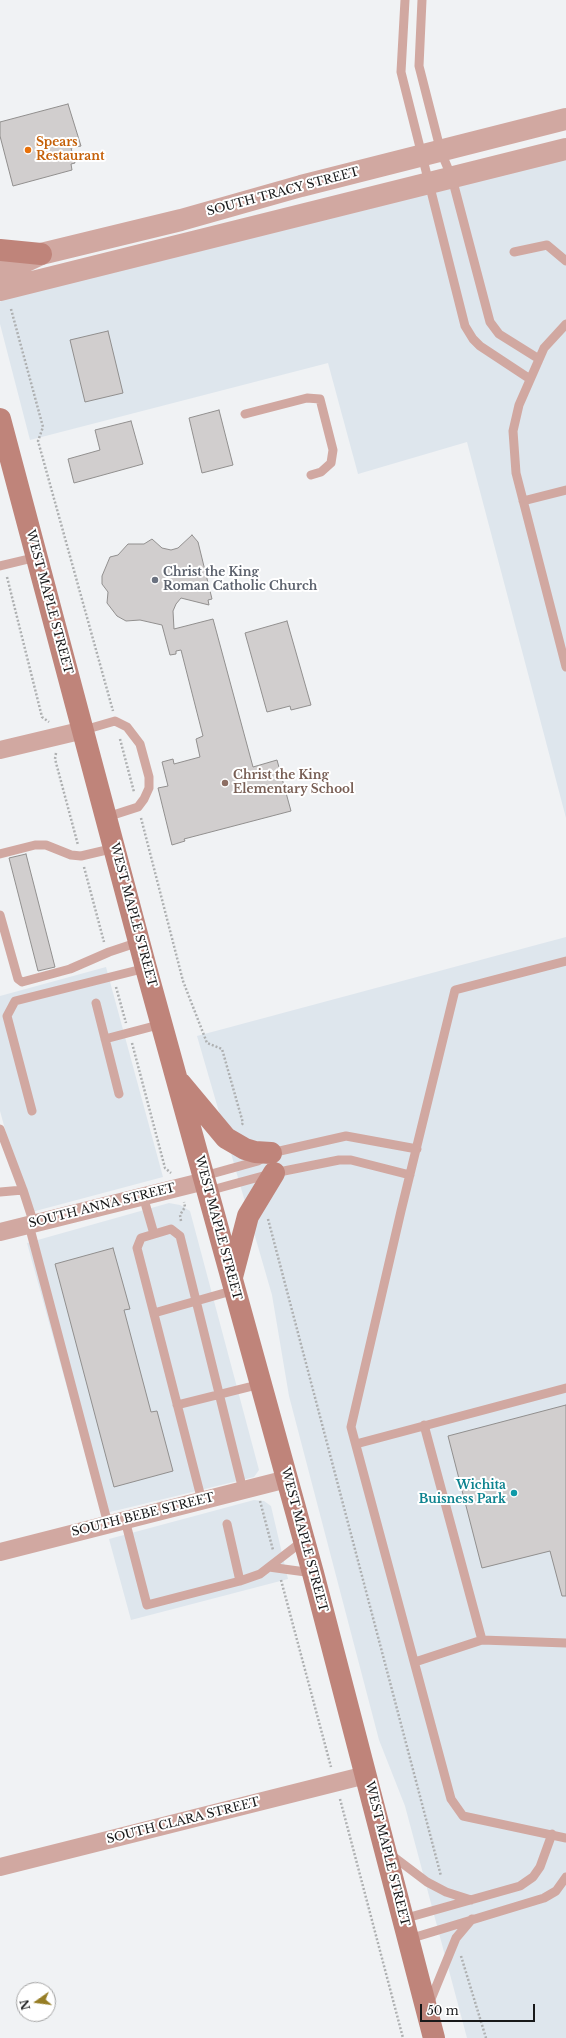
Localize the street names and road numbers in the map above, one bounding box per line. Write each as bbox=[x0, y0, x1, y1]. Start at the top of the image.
street label: SOUTH TRACY STREET bbox=[205, 165, 361, 219]
street label: WEST MAPLE STREET bbox=[23, 528, 75, 676]
street label: WEST MAPLE STREET bbox=[107, 841, 159, 989]
street label: WEST MAPLE STREET bbox=[192, 1154, 244, 1302]
street label: SOUTH ANNA STREET bbox=[27, 1181, 177, 1231]
street label: WEST MAPLE STREET bbox=[278, 1466, 330, 1614]
street label: SOUTH BEBE STREET bbox=[70, 1490, 216, 1540]
street label: WEST MAPLE STREET bbox=[362, 1780, 412, 1928]
street label: SOUTH CLARA STREET bbox=[105, 1795, 261, 1847]

